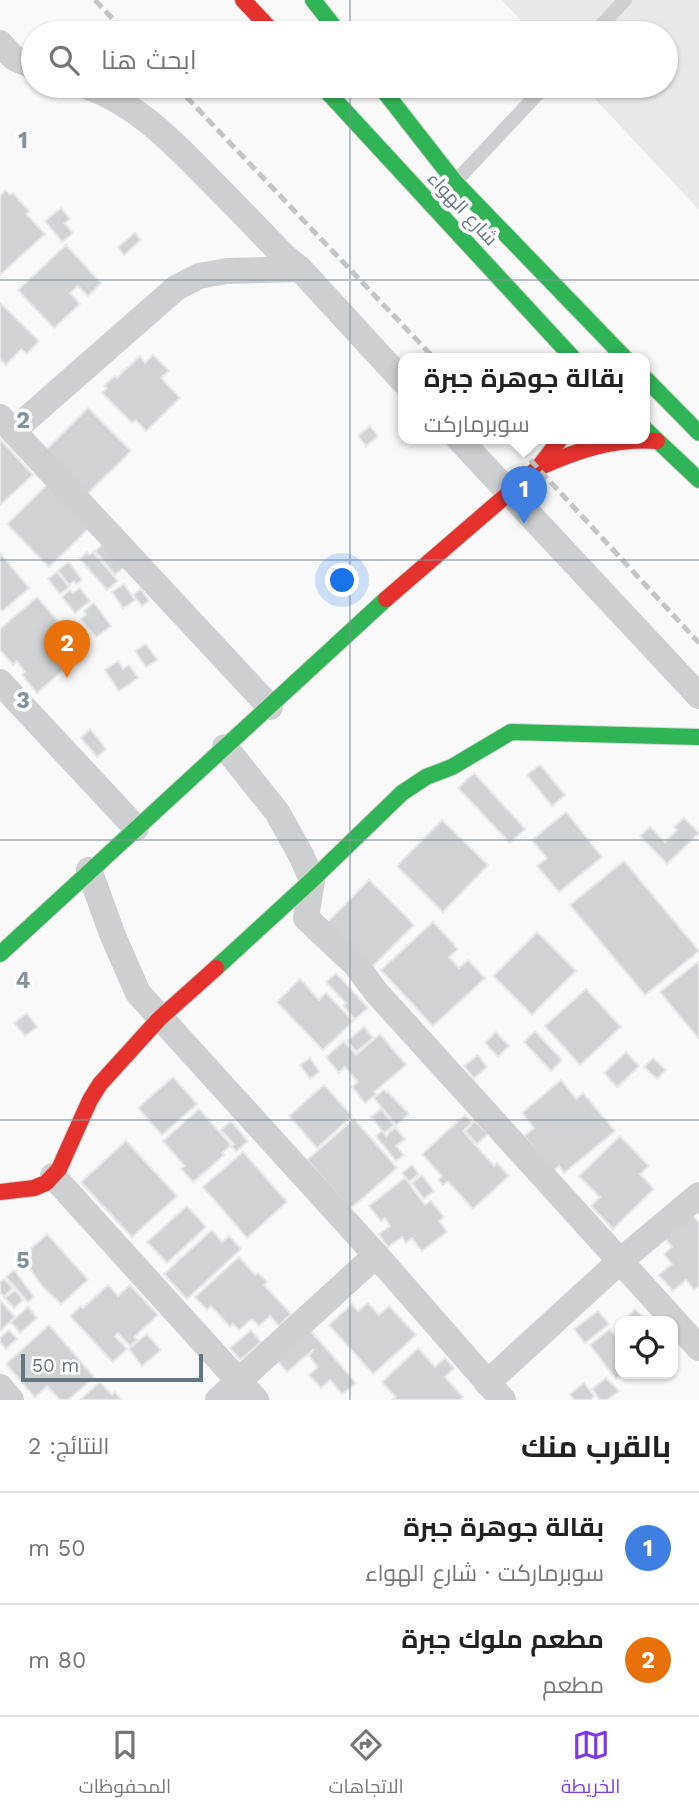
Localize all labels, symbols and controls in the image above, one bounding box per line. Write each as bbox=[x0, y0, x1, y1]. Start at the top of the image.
search box bbox=[21, 21, 678, 98]
icon: search bbox=[45, 41, 83, 79]
text: ابحث هنا bbox=[101, 45, 197, 75]
text: 1 bbox=[18, 127, 28, 154]
street label: شارع الهواء bbox=[421, 167, 503, 251]
popup bbox=[398, 353, 650, 444]
text: بقالة جوهرة جبرة bbox=[424, 363, 624, 393]
text: 2 bbox=[16, 407, 30, 434]
text: سوبرماركت bbox=[424, 411, 530, 438]
pin: 1 bbox=[501, 466, 547, 524]
your location bbox=[325, 563, 359, 597]
pin: 2 bbox=[44, 620, 90, 678]
text: 3 bbox=[16, 687, 30, 714]
text: 4 bbox=[16, 967, 31, 994]
text: 5 bbox=[16, 1247, 30, 1274]
map controls bbox=[615, 1316, 678, 1379]
button: locate bbox=[615, 1316, 678, 1379]
scale bar bbox=[21, 1351, 203, 1383]
text: 50 m bbox=[32, 1354, 79, 1377]
text: بالقرب منك bbox=[521, 1429, 671, 1464]
text: النتائج: 2 bbox=[28, 1433, 109, 1460]
text: بقالة جوهرة جبرة bbox=[403, 1512, 604, 1542]
text: 50 m bbox=[28, 1535, 85, 1562]
text: 1 bbox=[643, 1535, 653, 1562]
text: سوبرماركت · شارع الهواء bbox=[365, 1560, 604, 1587]
text: مطعم ملوك جبرة bbox=[401, 1624, 604, 1654]
text: 80 m bbox=[28, 1647, 86, 1674]
text: 2 bbox=[641, 1647, 655, 1674]
text: مطعم bbox=[542, 1672, 604, 1699]
tab: المحفوظات bbox=[79, 1726, 171, 1804]
tab: الاتجاهات bbox=[328, 1726, 404, 1804]
tab: الخريطة bbox=[561, 1726, 620, 1804]

